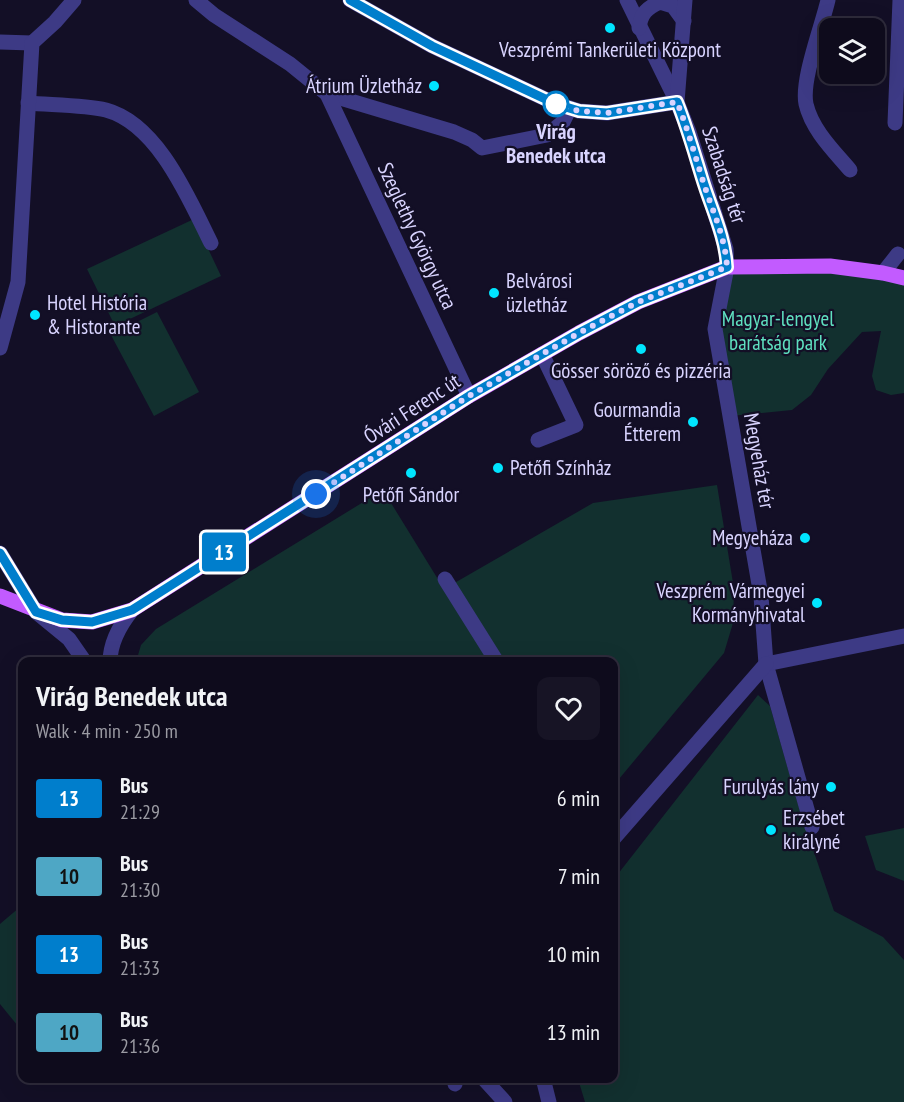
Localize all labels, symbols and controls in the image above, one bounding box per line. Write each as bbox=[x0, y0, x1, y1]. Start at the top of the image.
map controls bbox=[819, 18, 885, 84]
button: layers bbox=[819, 18, 885, 84]
marker: Veszprémi Tankerületi Központ bbox=[603, 21, 617, 35]
place label: Veszprémi Tankerületi Központ bbox=[498, 36, 721, 63]
place label: Átrium Üzletház bbox=[306, 72, 422, 99]
marker: Átrium Üzletház bbox=[427, 79, 441, 93]
marker: Virág Benedek utca bbox=[543, 91, 569, 117]
place label: Virág Benedek utca bbox=[506, 118, 606, 169]
street label: Szabadság tér bbox=[696, 123, 753, 227]
street label: Szeglethy György utca bbox=[372, 158, 463, 313]
place label: Belvárosi üzletház bbox=[506, 267, 573, 318]
marker: Belvárosi üzletház bbox=[487, 286, 501, 300]
place label: Hotel História & Historante bbox=[47, 289, 147, 340]
park label: Magyar-lengyel barátság park bbox=[722, 305, 834, 356]
marker: Hotel História & Historante bbox=[28, 308, 42, 322]
marker: Gösser söröző és pizzéria bbox=[634, 342, 648, 356]
place label: Gösser söröző és pizzéria bbox=[551, 357, 731, 384]
street label: Óvári Ferenc út bbox=[358, 367, 465, 450]
place label: Gourmandia Étterem bbox=[593, 396, 681, 447]
street label: Megyeház tér bbox=[738, 411, 781, 511]
marker: Gourmandia Étterem bbox=[686, 415, 700, 429]
place label: Petőfi Színház bbox=[510, 454, 611, 481]
marker: Petőfi Színház bbox=[491, 461, 505, 475]
marker: Petőfi Sándor bbox=[404, 466, 418, 480]
your location bbox=[301, 479, 331, 509]
place label: Petőfi Sándor bbox=[363, 481, 459, 508]
place label: Megyeháza bbox=[712, 524, 793, 551]
marker: Megyeháza bbox=[798, 531, 812, 545]
line badge: 13 bbox=[197, 532, 251, 572]
text: 13 bbox=[214, 539, 234, 566]
place label: Veszprém Vármegyei Kormányhivatal bbox=[655, 577, 805, 628]
marker: Veszprém Vármegyei Kormányhivatal bbox=[810, 596, 824, 610]
text: Virág Benedek utca bbox=[36, 677, 228, 714]
button: heart bbox=[537, 677, 600, 740]
text: Walk · 4 min · 250 m bbox=[36, 718, 178, 744]
text: Bus bbox=[120, 771, 148, 799]
place label: Furulyás lány bbox=[723, 773, 819, 800]
marker: Furulyás lány bbox=[824, 780, 838, 794]
text: 6 min bbox=[557, 784, 600, 812]
text: 13 bbox=[59, 785, 79, 812]
text: 21:29 bbox=[120, 799, 160, 825]
place label: Erzsébet királyné bbox=[783, 804, 845, 855]
marker: Erzsébet királyné bbox=[764, 823, 778, 837]
text: Bus bbox=[120, 849, 148, 877]
text: 7 min bbox=[558, 862, 600, 890]
text: 10 bbox=[59, 863, 79, 890]
text: 21:30 bbox=[120, 877, 160, 903]
text: Bus bbox=[120, 927, 148, 955]
text: 10 min bbox=[547, 940, 600, 968]
text: 13 bbox=[59, 941, 79, 968]
text: 21:33 bbox=[120, 955, 160, 981]
text: Bus bbox=[120, 1005, 148, 1033]
text: 13 min bbox=[547, 1018, 600, 1046]
text: 10 bbox=[59, 1019, 79, 1046]
text: 21:36 bbox=[120, 1033, 160, 1059]

